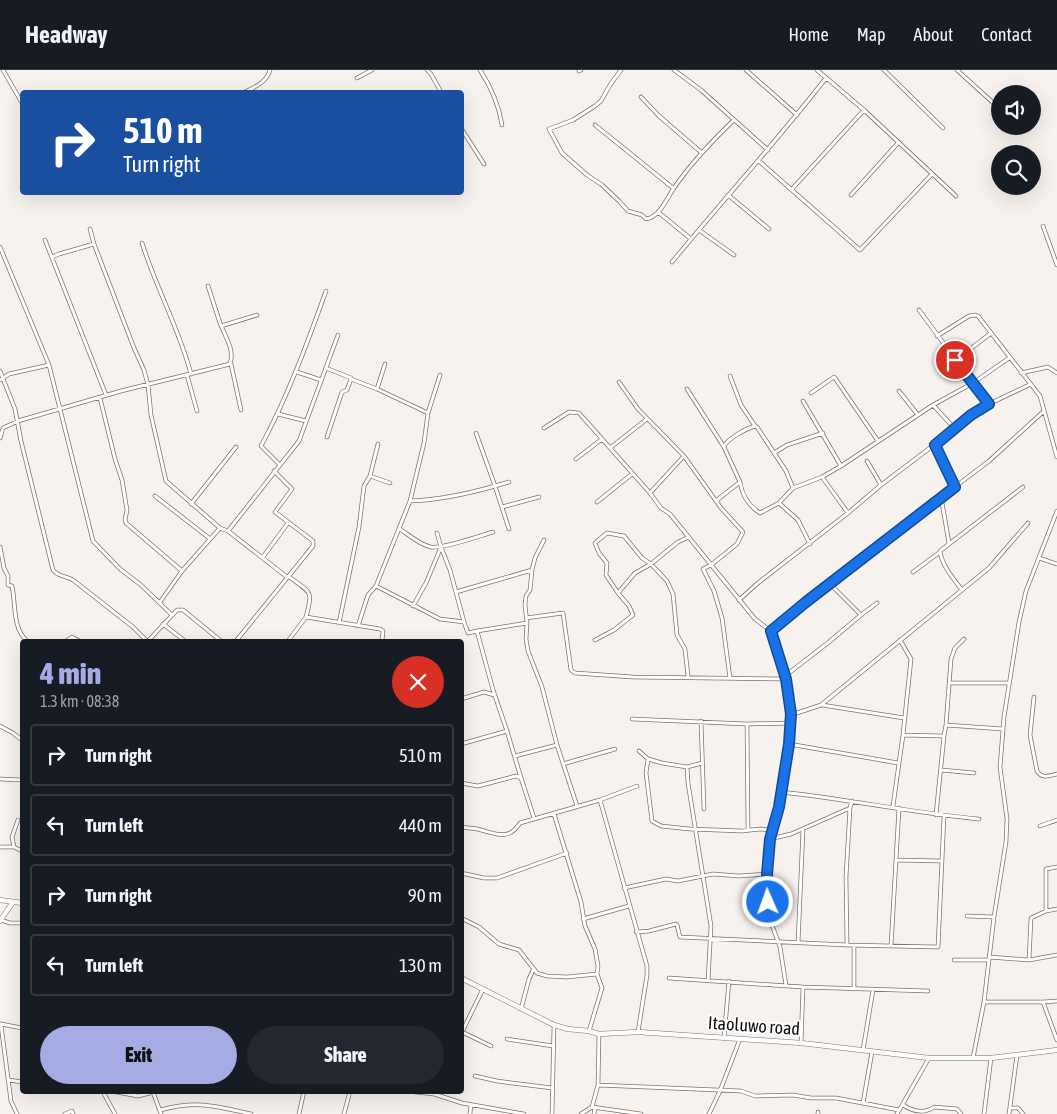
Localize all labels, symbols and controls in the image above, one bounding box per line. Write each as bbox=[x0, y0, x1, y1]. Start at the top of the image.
text: Headway bbox=[25, 21, 108, 48]
text: Home bbox=[789, 24, 829, 45]
text: Map bbox=[857, 24, 886, 45]
text: About bbox=[914, 24, 953, 45]
text: Contact bbox=[981, 24, 1032, 45]
map controls bbox=[991, 85, 1041, 195]
button: sound bbox=[991, 85, 1041, 135]
icon: right bbox=[40, 110, 105, 175]
text: 510 m bbox=[123, 110, 202, 150]
button: search bbox=[991, 145, 1041, 195]
text: Turn right bbox=[123, 151, 200, 177]
pin bbox=[934, 339, 976, 381]
icon: arrive bbox=[941, 346, 969, 374]
text: 4 min bbox=[40, 656, 101, 690]
button: close bbox=[392, 656, 444, 708]
text: 1.3 km · 08:38 bbox=[40, 692, 119, 710]
icon: right bbox=[42, 741, 70, 769]
text: Turn right bbox=[85, 744, 152, 766]
text: 510 m bbox=[399, 744, 442, 766]
icon: left bbox=[42, 811, 70, 839]
text: Turn left bbox=[85, 814, 143, 836]
text: 440 m bbox=[399, 814, 442, 836]
position arrow bbox=[741, 875, 793, 927]
icon: right bbox=[42, 881, 70, 909]
text: Turn right bbox=[85, 884, 152, 906]
text: 90 m bbox=[408, 884, 442, 906]
icon: left bbox=[42, 951, 70, 979]
text: Turn left bbox=[85, 954, 143, 976]
text: 130 m bbox=[399, 954, 442, 976]
street label: Itaoluwo road bbox=[707, 1012, 801, 1039]
button: Exit bbox=[40, 1026, 237, 1084]
button: Share bbox=[247, 1026, 444, 1084]

